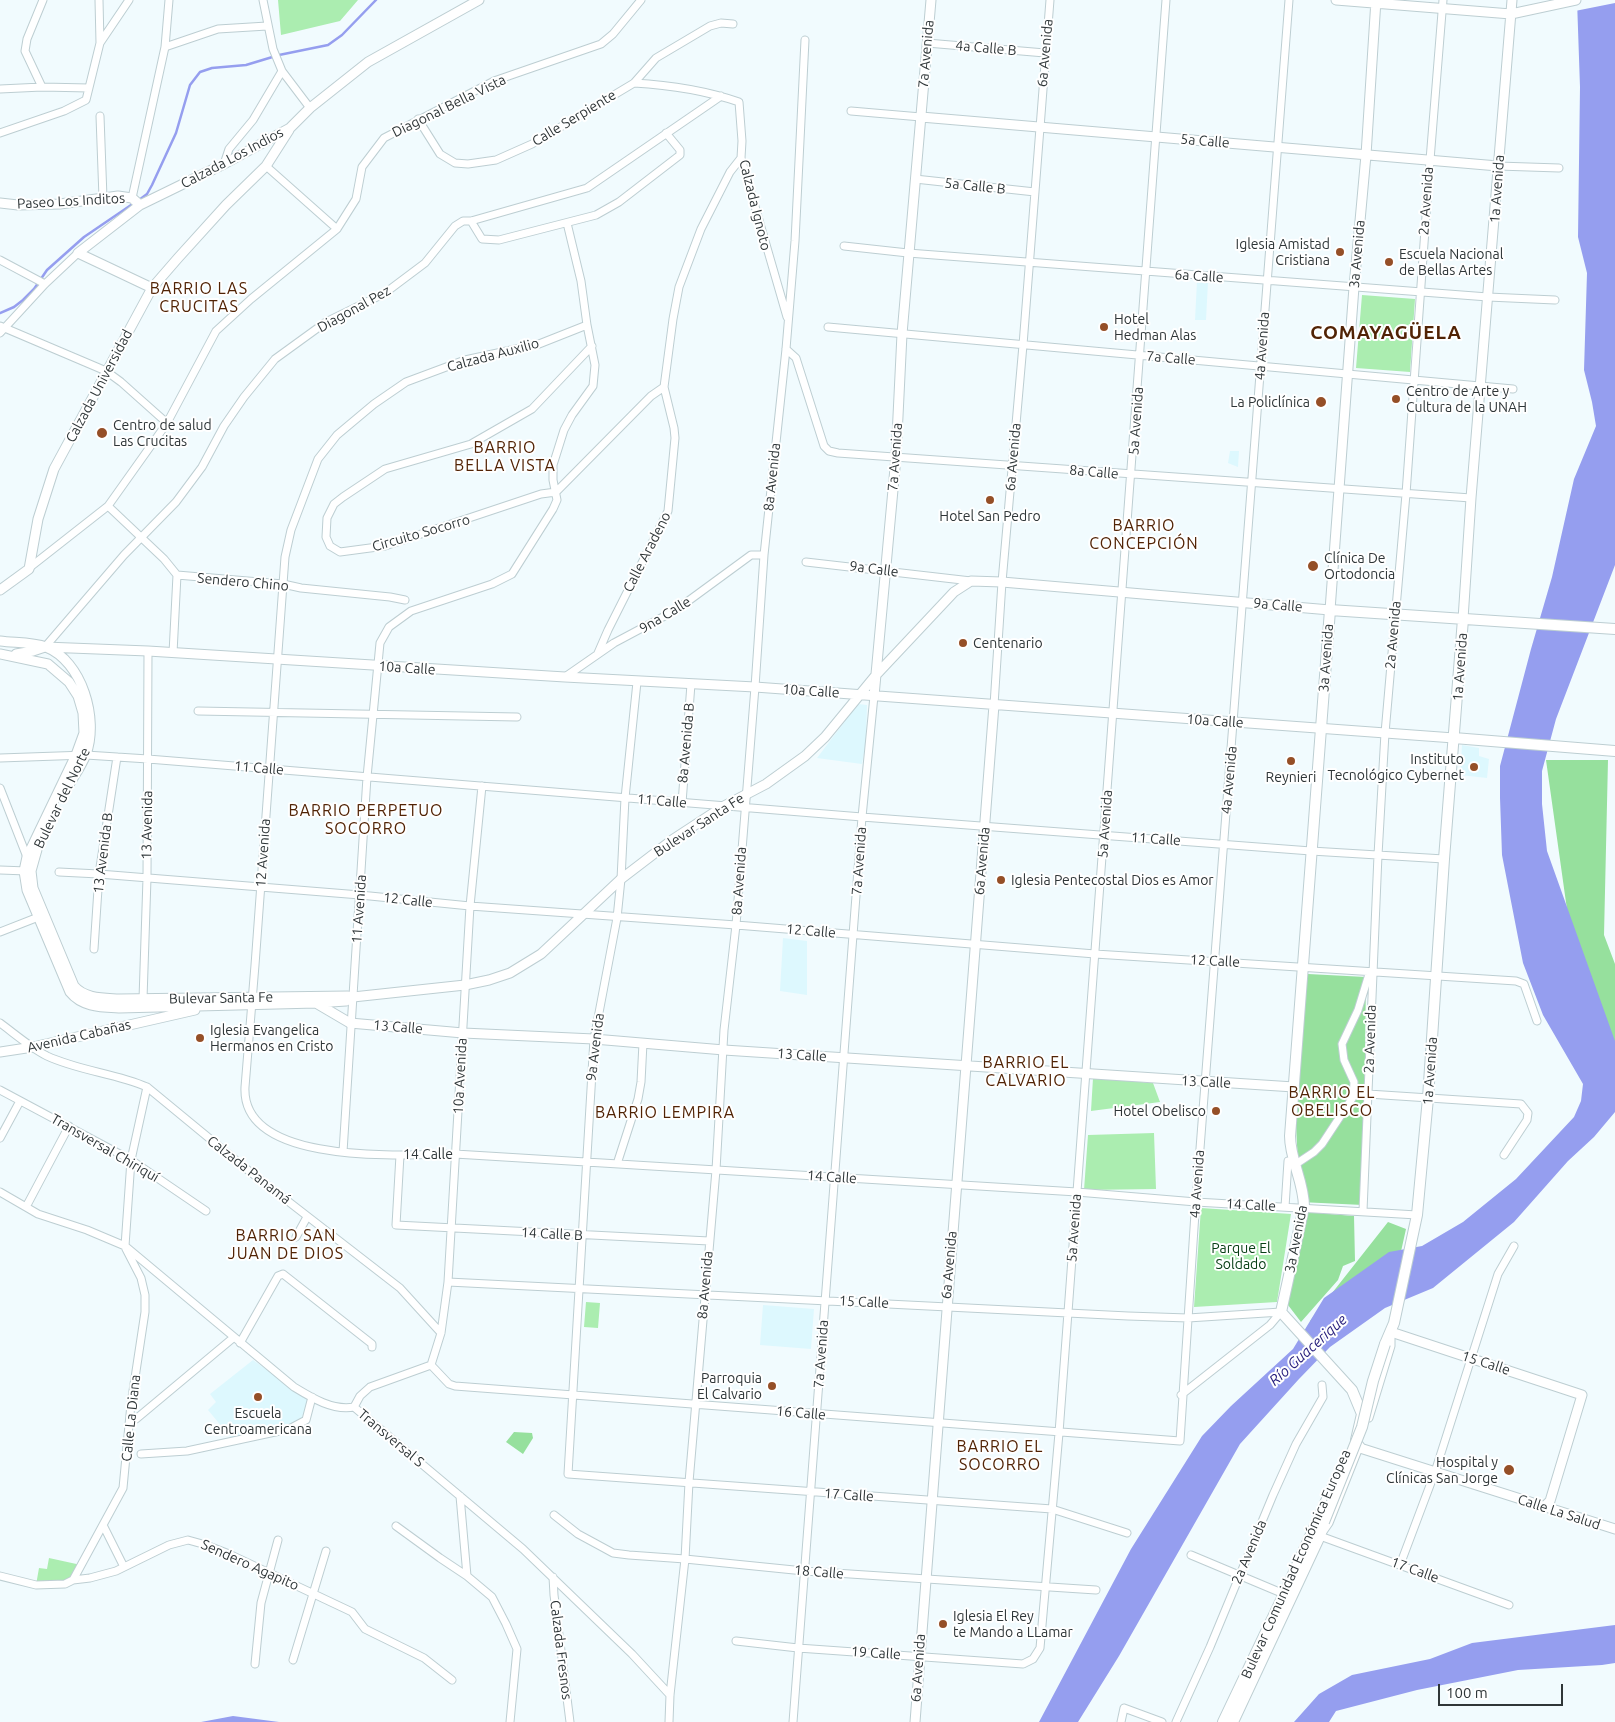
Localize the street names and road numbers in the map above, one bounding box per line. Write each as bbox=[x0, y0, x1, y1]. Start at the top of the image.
street label: 6a Avenida bbox=[1034, 18, 1056, 88]
street label: 7a Avenida bbox=[915, 19, 937, 89]
street label: 4a Calle B bbox=[955, 37, 1017, 59]
street label: Diagonal Bella Vista bbox=[389, 71, 509, 141]
street label: Calle Serpiente bbox=[529, 86, 619, 150]
street label: Calzada Los Indios bbox=[178, 124, 286, 192]
street label: 5a Calle bbox=[1180, 130, 1230, 152]
street label: 1a Avenida bbox=[1486, 154, 1508, 224]
street label: Calzada Ignoto bbox=[736, 158, 774, 252]
street label: 2a Avenida bbox=[1415, 166, 1437, 236]
street label: 5a Calle B bbox=[944, 174, 1006, 198]
street label: Paseo Los Inditos bbox=[17, 190, 125, 212]
street label: 3a Avenida bbox=[1346, 219, 1368, 289]
street label: 6a Calle bbox=[1174, 266, 1224, 286]
street label: Diagonal Pez bbox=[314, 282, 394, 336]
street label: 4a Avenida bbox=[1251, 311, 1273, 381]
street label: Calzada Universidad bbox=[62, 327, 136, 445]
street label: Calzada Auxilio bbox=[445, 335, 541, 375]
street label: 7a Calle bbox=[1146, 347, 1196, 369]
street label: 5a Avenida bbox=[1125, 386, 1147, 456]
street label: 7a Avenida bbox=[884, 422, 906, 492]
street label: 6a Avenida bbox=[1002, 422, 1024, 492]
street label: 8a Avenida bbox=[760, 442, 784, 512]
street label: 8a Calle bbox=[1069, 461, 1119, 483]
street label: Calle Aradeno bbox=[620, 509, 674, 595]
street label: Circuito Socorro bbox=[370, 511, 472, 555]
street label: 9a Calle bbox=[849, 558, 899, 580]
street label: Sendero Chino bbox=[197, 570, 289, 594]
street label: 9na Calle bbox=[636, 593, 694, 637]
street label: 9a Calle bbox=[1253, 594, 1303, 616]
street label: 2a Avenida bbox=[1382, 600, 1404, 670]
street label: 3a Avenida bbox=[1315, 623, 1337, 693]
street label: 1a Avenida bbox=[1449, 632, 1471, 702]
street label: 10a Calle bbox=[378, 658, 436, 678]
street label: 10a Calle bbox=[782, 681, 840, 701]
street label: 8a Avenida B bbox=[674, 702, 698, 784]
street label: 10a Calle bbox=[1186, 711, 1244, 731]
street label: Bulevar del Norte bbox=[30, 745, 94, 851]
street label: 4a Avenida bbox=[1218, 745, 1240, 815]
street label: 11 Calle bbox=[233, 757, 285, 779]
street label: 5a Avenida bbox=[1094, 789, 1116, 859]
street label: 13 Avenida bbox=[138, 790, 156, 860]
street label: 11 Calle bbox=[636, 790, 688, 812]
street label: Bulevar Santa Fe bbox=[651, 790, 747, 860]
street label: 13 Avenida B bbox=[90, 812, 116, 894]
street label: 12 Avenida bbox=[252, 818, 274, 888]
street label: 7a Avenida bbox=[848, 826, 870, 896]
street label: 6a Avenida bbox=[971, 826, 993, 896]
street label: 11 Calle bbox=[1131, 829, 1181, 849]
street label: 8a Avenida bbox=[728, 846, 750, 916]
street label: 11 Avenida bbox=[348, 874, 370, 944]
street label: 12 Calle bbox=[382, 889, 434, 911]
street label: 12 Calle bbox=[785, 920, 837, 942]
street label: 12 Calle bbox=[1190, 951, 1240, 971]
street label: Bulevar Santa Fe bbox=[169, 989, 273, 1007]
street label: 2a Avenida bbox=[1360, 1004, 1380, 1074]
street label: 9a Avenida bbox=[582, 1012, 608, 1082]
street label: Avenida Cabañas bbox=[26, 1016, 132, 1056]
street label: 13 Calle bbox=[372, 1016, 424, 1038]
street label: 1a Avenida bbox=[1419, 1036, 1441, 1106]
street label: 10a Avenida bbox=[450, 1037, 470, 1115]
street label: 13 Calle bbox=[777, 1045, 827, 1065]
street label: 13 Calle bbox=[1181, 1072, 1231, 1092]
street label: Transversal Chiriquí bbox=[48, 1110, 162, 1186]
street label: Calzada Panamá bbox=[204, 1132, 294, 1208]
street label: 14 Calle bbox=[403, 1146, 453, 1162]
street label: 4a Avenida bbox=[1186, 1149, 1208, 1219]
street label: 14 Calle bbox=[807, 1167, 857, 1187]
street label: 5a Avenida bbox=[1063, 1193, 1085, 1263]
street label: 14 Calle bbox=[1226, 1195, 1276, 1215]
street label: 3a Avenida bbox=[1281, 1204, 1311, 1274]
street label: 14 Calle B bbox=[521, 1224, 583, 1244]
street label: 6a Avenida bbox=[938, 1230, 960, 1300]
street label: 8a Avenida bbox=[694, 1250, 716, 1320]
street label: 15 Calle bbox=[839, 1292, 889, 1312]
street label: 7a Avenida bbox=[810, 1319, 832, 1389]
street label: 15 Calle bbox=[1460, 1347, 1512, 1379]
street label: Calle La Diana bbox=[118, 1374, 144, 1462]
street label: 16 Calle bbox=[775, 1402, 827, 1424]
street label: Transversal S bbox=[355, 1405, 427, 1471]
street label: Bulevar Comunidad Económica Europea bbox=[1238, 1447, 1354, 1681]
street label: 17 Calle bbox=[824, 1485, 874, 1505]
street label: Calle La Salud bbox=[1516, 1491, 1602, 1533]
street label: 2a Avenida bbox=[1228, 1517, 1270, 1587]
street label: Sendero Agapito bbox=[199, 1536, 301, 1594]
street label: 17 Calle bbox=[1389, 1554, 1441, 1586]
street label: 18 Calle bbox=[793, 1561, 845, 1583]
street label: Calzada Fresnos bbox=[547, 1599, 575, 1701]
street label: 6a Avenida bbox=[907, 1633, 929, 1703]
street label: 19 Calle bbox=[851, 1643, 901, 1663]

